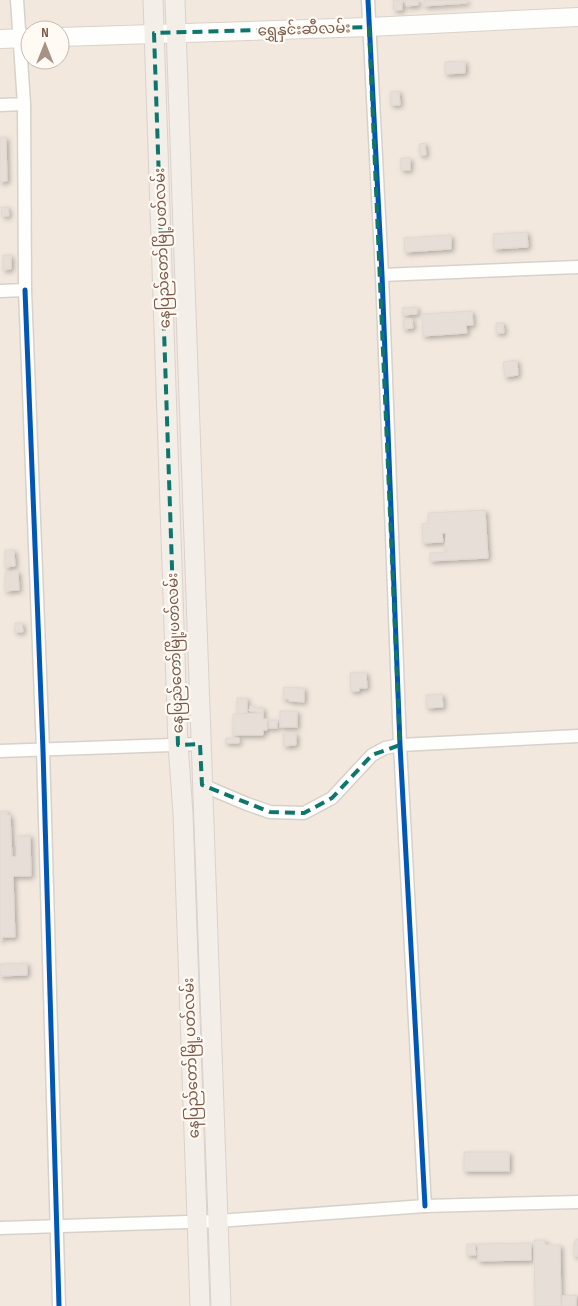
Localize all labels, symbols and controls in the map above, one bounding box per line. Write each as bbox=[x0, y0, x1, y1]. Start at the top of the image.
street label: ရွှေနှင်းဆီလမ်း bbox=[257, 17, 351, 43]
north arrow bbox=[20, 20, 70, 70]
text: N bbox=[41, 24, 49, 41]
street label: နေပြည်တော်မြို့ပတ်လမ်း bbox=[149, 167, 177, 329]
street label: နေပြည်တော်မြို့ပတ်လမ်း bbox=[162, 572, 190, 734]
street label: နေပြည်တော်မြို့ပတ်လမ်း bbox=[178, 977, 206, 1139]

